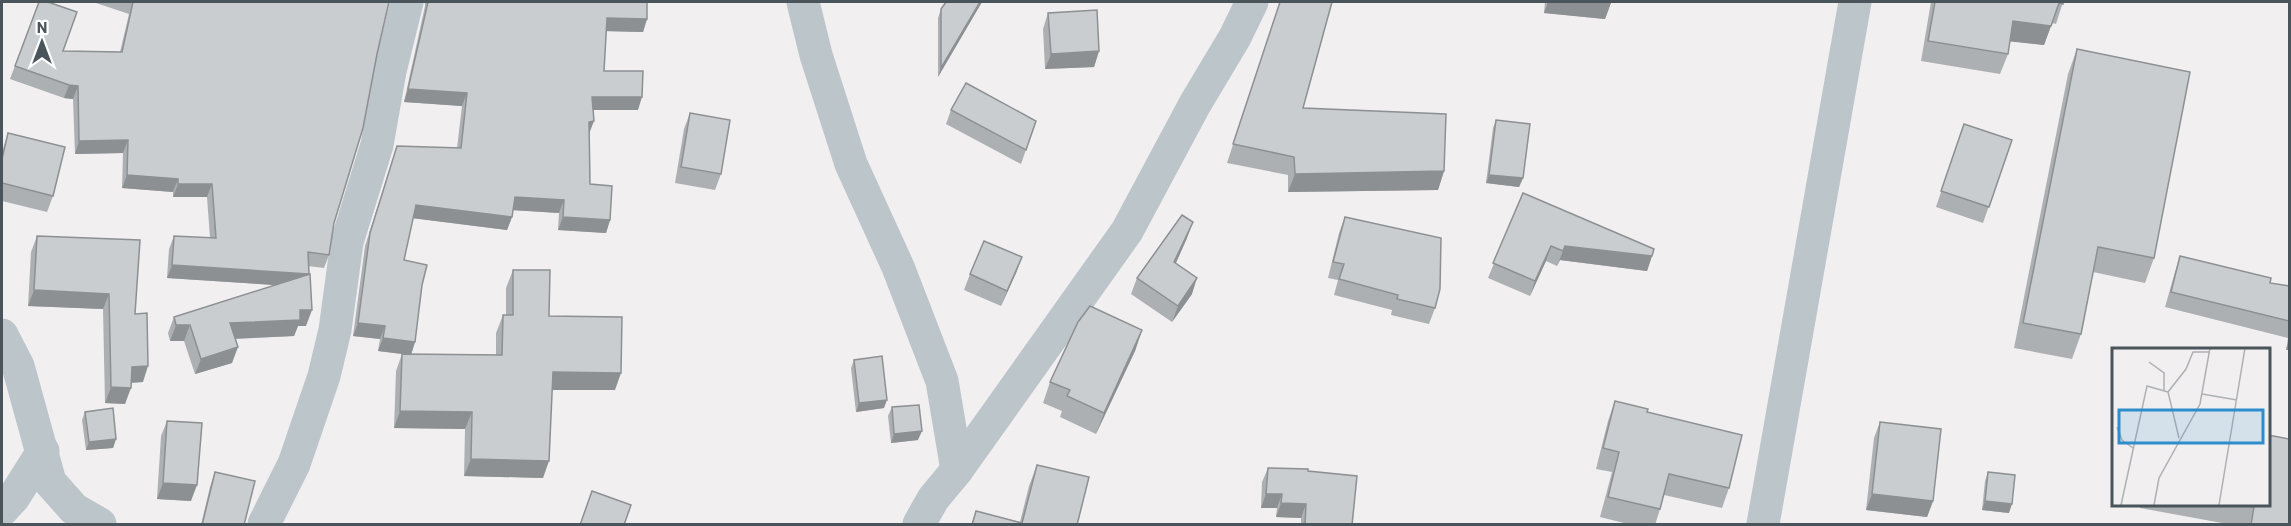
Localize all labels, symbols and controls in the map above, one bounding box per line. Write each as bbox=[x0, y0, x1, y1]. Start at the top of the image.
north arrow bbox=[12, 12, 72, 72]
text: N bbox=[37, 17, 47, 36]
inset map bbox=[2112, 348, 2270, 505]

